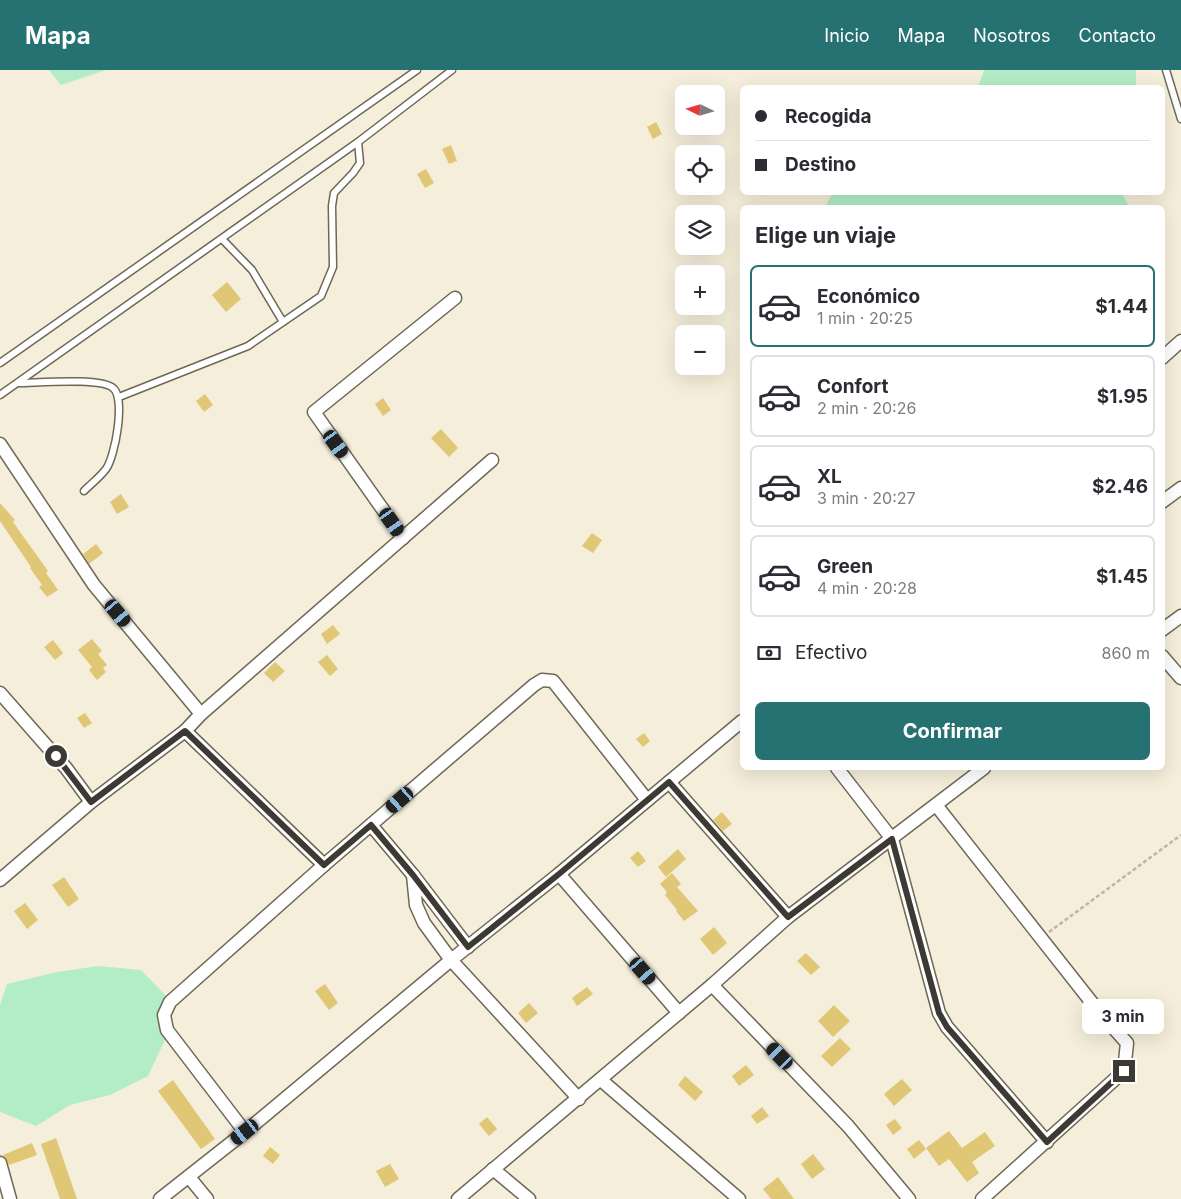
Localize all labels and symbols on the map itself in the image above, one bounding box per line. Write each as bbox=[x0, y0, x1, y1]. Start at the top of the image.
north arrow bbox=[675, 85, 725, 135]
car bbox=[321, 427, 350, 461]
car bbox=[377, 505, 406, 539]
car bbox=[102, 597, 133, 629]
route start bbox=[45, 745, 67, 767]
car bbox=[383, 784, 416, 816]
car bbox=[627, 955, 658, 987]
callout: 3 min bbox=[1083, 998, 1165, 1034]
car bbox=[764, 1040, 795, 1072]
route end bbox=[1113, 1060, 1135, 1082]
car bbox=[228, 1117, 261, 1147]

